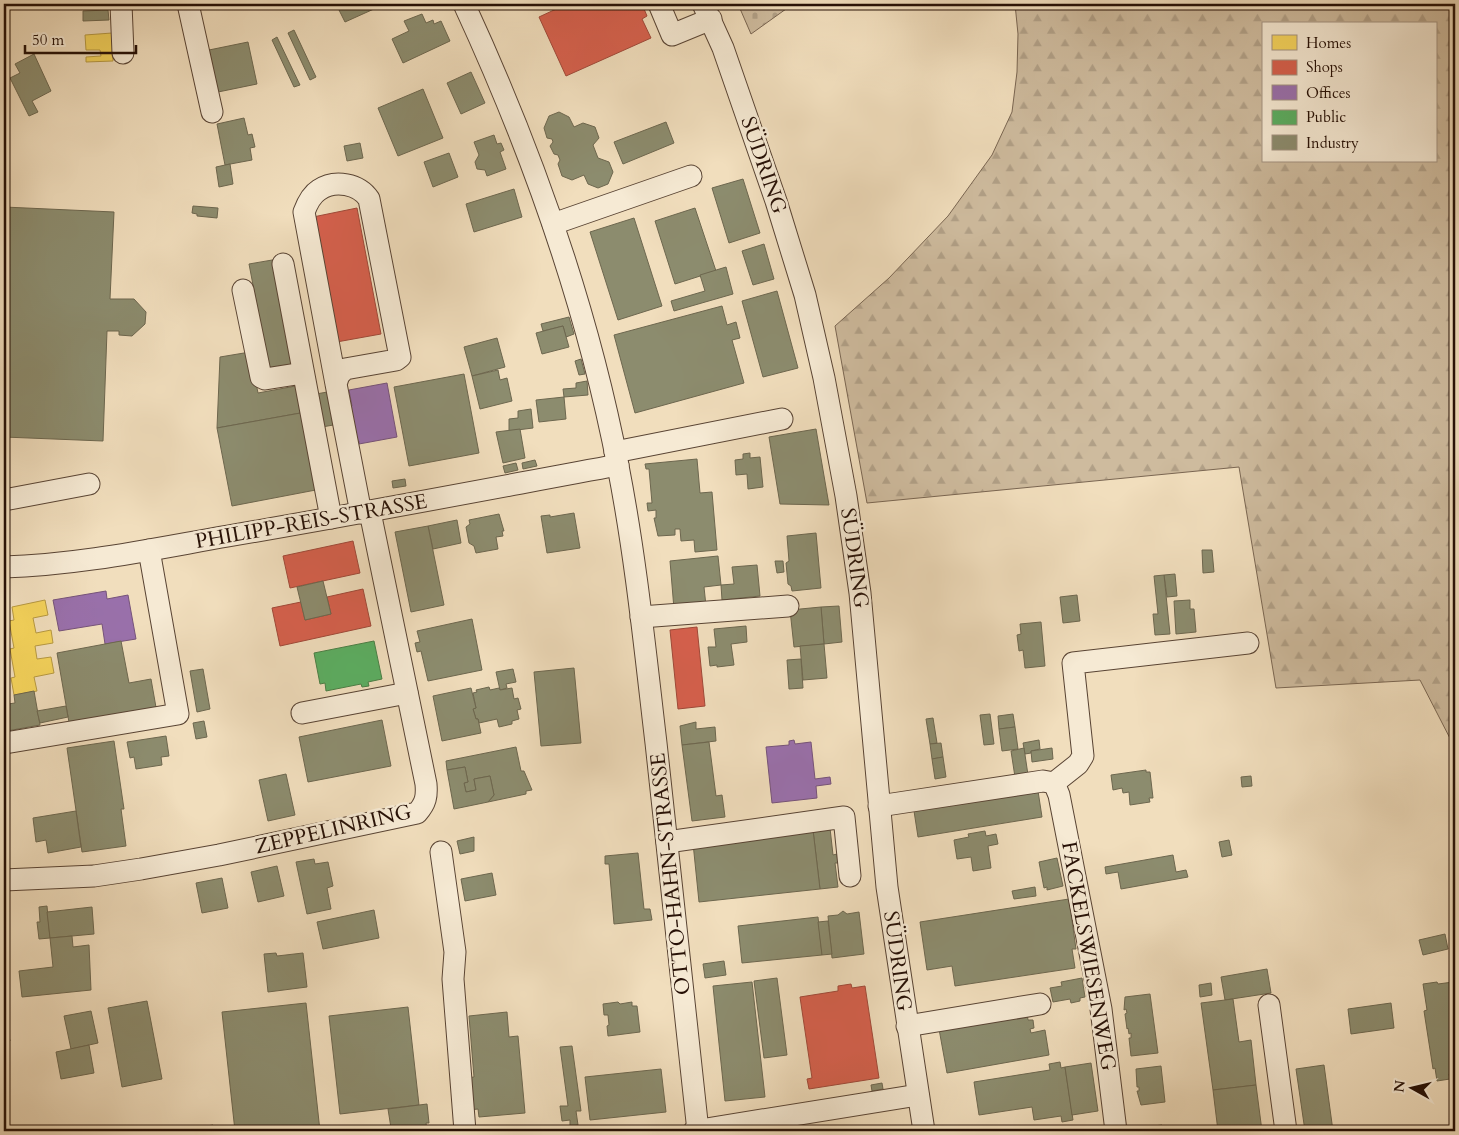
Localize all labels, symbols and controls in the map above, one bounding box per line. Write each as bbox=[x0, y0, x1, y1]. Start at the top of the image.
scale bar bbox=[25, 22, 136, 54]
legend bbox=[1262, 22, 1436, 162]
text: 50 m bbox=[32, 30, 64, 50]
text: Homes bbox=[1306, 33, 1351, 53]
text: Shops bbox=[1306, 57, 1343, 77]
text: Offices bbox=[1306, 83, 1351, 103]
text: Public bbox=[1306, 107, 1346, 127]
street label: SÜDRING bbox=[733, 113, 794, 218]
text: Industry bbox=[1306, 133, 1359, 153]
street label: PHILIPP-REIS-STRASSE bbox=[193, 487, 429, 556]
street label: SÜDRING bbox=[833, 506, 876, 610]
street label: OTTO-HAHN-STRASSE bbox=[643, 751, 698, 996]
street label: ZEPPELINRING bbox=[252, 797, 415, 862]
street label: FACKELSWIESENWEG bbox=[1054, 839, 1123, 1073]
street label: SÜDRING bbox=[876, 909, 919, 1013]
north arrow bbox=[1386, 1062, 1436, 1112]
text: N bbox=[1389, 1079, 1410, 1094]

